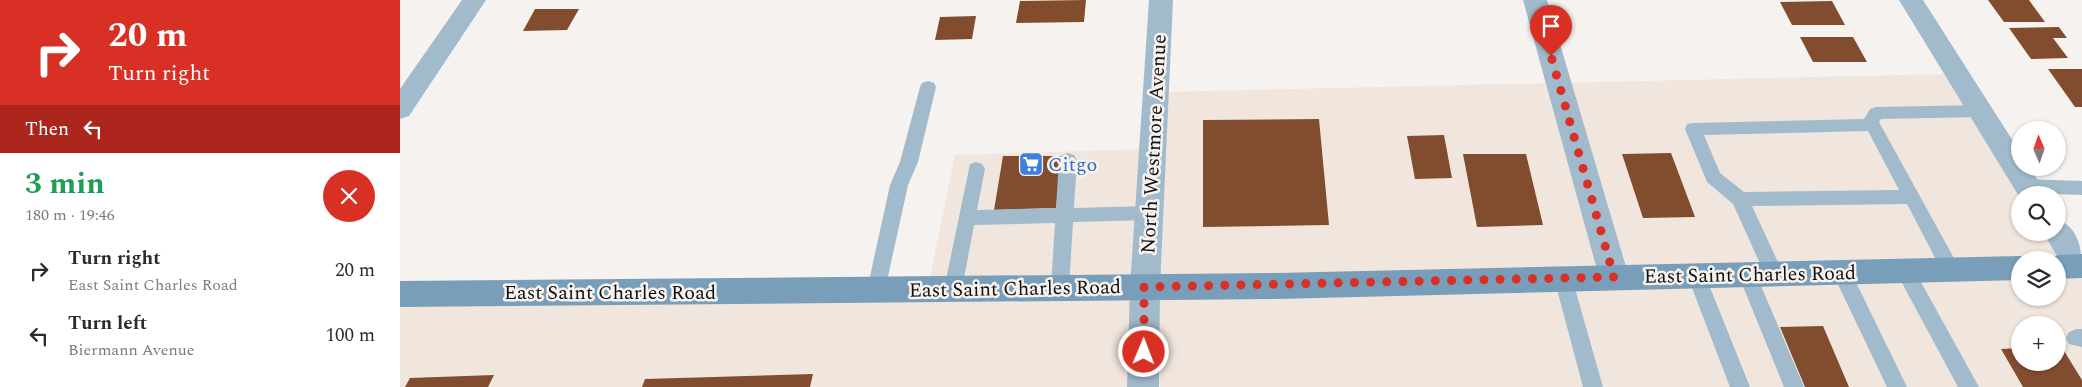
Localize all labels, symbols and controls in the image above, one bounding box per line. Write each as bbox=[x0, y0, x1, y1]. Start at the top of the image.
pin bbox=[1530, 5, 1572, 56]
text: 20 m bbox=[108, 9, 188, 62]
icon: arrive bbox=[1537, 12, 1565, 40]
icon: right bbox=[25, 20, 90, 85]
street label: North Westmore Avenue bbox=[1133, 34, 1175, 255]
text: Turn right bbox=[108, 57, 210, 90]
text: Then bbox=[25, 115, 69, 144]
icon: left bbox=[79, 115, 107, 143]
north arrow bbox=[2011, 121, 2066, 176]
map controls bbox=[2011, 121, 2066, 371]
place label: Citgo bbox=[1048, 150, 1097, 180]
supermarket icon: Citgo bbox=[1018, 151, 1044, 177]
text: 3 min bbox=[25, 161, 105, 207]
button: close bbox=[323, 170, 375, 222]
button: search bbox=[2011, 186, 2066, 241]
text: 180 m · 19:46 bbox=[25, 203, 115, 227]
text: Turn right bbox=[68, 244, 161, 273]
button: layers bbox=[2011, 251, 2066, 306]
text: 20 m bbox=[335, 256, 375, 285]
icon: right bbox=[25, 257, 53, 285]
street label: East Saint Charles Road bbox=[1644, 258, 1856, 292]
street label: East Saint Charles Road bbox=[909, 272, 1121, 306]
text: East Saint Charles Road bbox=[68, 273, 238, 297]
street label: East Saint Charles Road bbox=[504, 278, 716, 308]
text: Turn left bbox=[68, 309, 147, 338]
button: + bbox=[2011, 316, 2066, 371]
text: 100 m bbox=[325, 321, 375, 350]
icon: left bbox=[25, 322, 53, 350]
position arrow bbox=[1117, 325, 1169, 377]
text: Biermann Avenue bbox=[68, 338, 195, 362]

